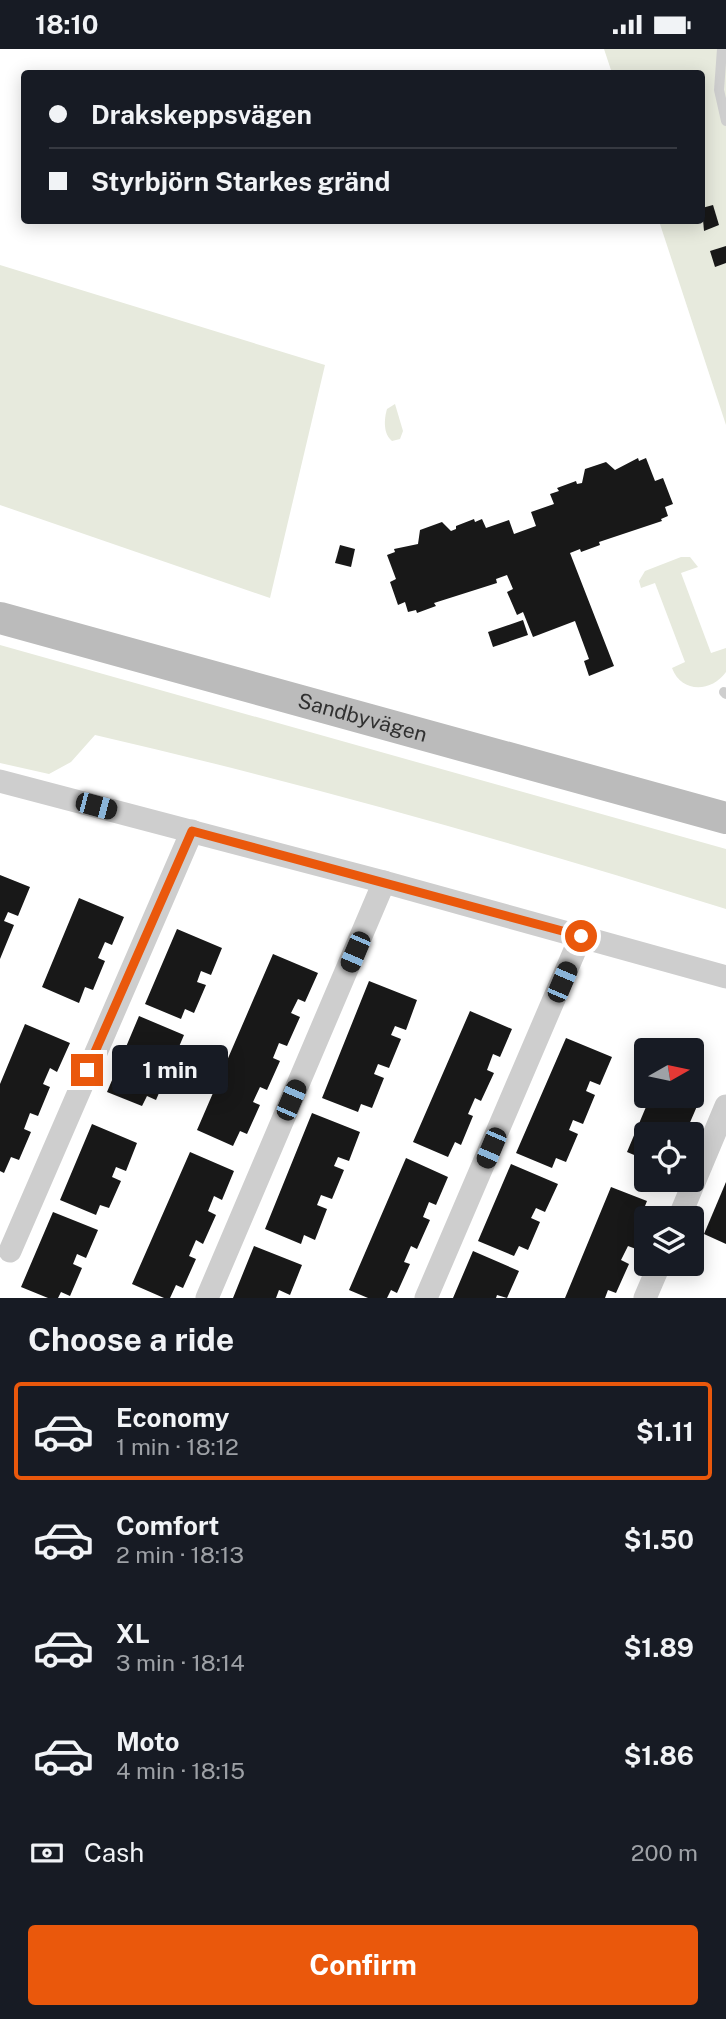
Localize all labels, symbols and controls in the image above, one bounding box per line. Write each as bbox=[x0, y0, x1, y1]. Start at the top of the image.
text: 18:10 bbox=[35, 9, 98, 40]
text: Drakskeppsvägen bbox=[91, 99, 312, 130]
text: Styrbjörn Starkes gränd bbox=[91, 166, 390, 197]
street label: Sandbyvägen bbox=[295, 688, 430, 747]
car bbox=[73, 790, 120, 822]
route start bbox=[565, 920, 597, 952]
car bbox=[338, 929, 373, 975]
car bbox=[545, 959, 580, 1005]
north arrow bbox=[634, 1038, 704, 1108]
map controls bbox=[634, 1038, 704, 1276]
callout: 1 min bbox=[112, 1045, 227, 1095]
route end bbox=[71, 1054, 103, 1086]
text: 1 min bbox=[142, 1056, 198, 1083]
car bbox=[274, 1077, 309, 1123]
button: locate bbox=[634, 1122, 704, 1192]
car bbox=[474, 1125, 509, 1171]
button: layers bbox=[634, 1206, 704, 1276]
text: Choose a ride bbox=[28, 1321, 234, 1358]
icon: car bbox=[32, 1400, 95, 1463]
text: Economy bbox=[116, 1402, 229, 1433]
text: $1.11 bbox=[636, 1416, 694, 1447]
text: 1 min · 18:12 bbox=[116, 1433, 239, 1460]
icon: car bbox=[32, 1508, 95, 1571]
text: Comfort bbox=[116, 1510, 219, 1541]
text: $1.50 bbox=[624, 1524, 694, 1555]
text: 2 min · 18:13 bbox=[116, 1541, 244, 1568]
icon: car bbox=[32, 1616, 95, 1679]
text: XL bbox=[116, 1618, 150, 1649]
text: $1.89 bbox=[624, 1632, 694, 1663]
text: 3 min · 18:14 bbox=[116, 1649, 245, 1676]
icon: car bbox=[32, 1724, 95, 1787]
text: Moto bbox=[116, 1726, 179, 1757]
text: $1.86 bbox=[624, 1740, 694, 1771]
text: 4 min · 18:15 bbox=[116, 1757, 245, 1784]
icon: cash bbox=[28, 1834, 66, 1872]
text: Cash bbox=[84, 1837, 144, 1868]
text: 200 m bbox=[631, 1839, 698, 1866]
button: Confirm bbox=[28, 1925, 698, 2005]

